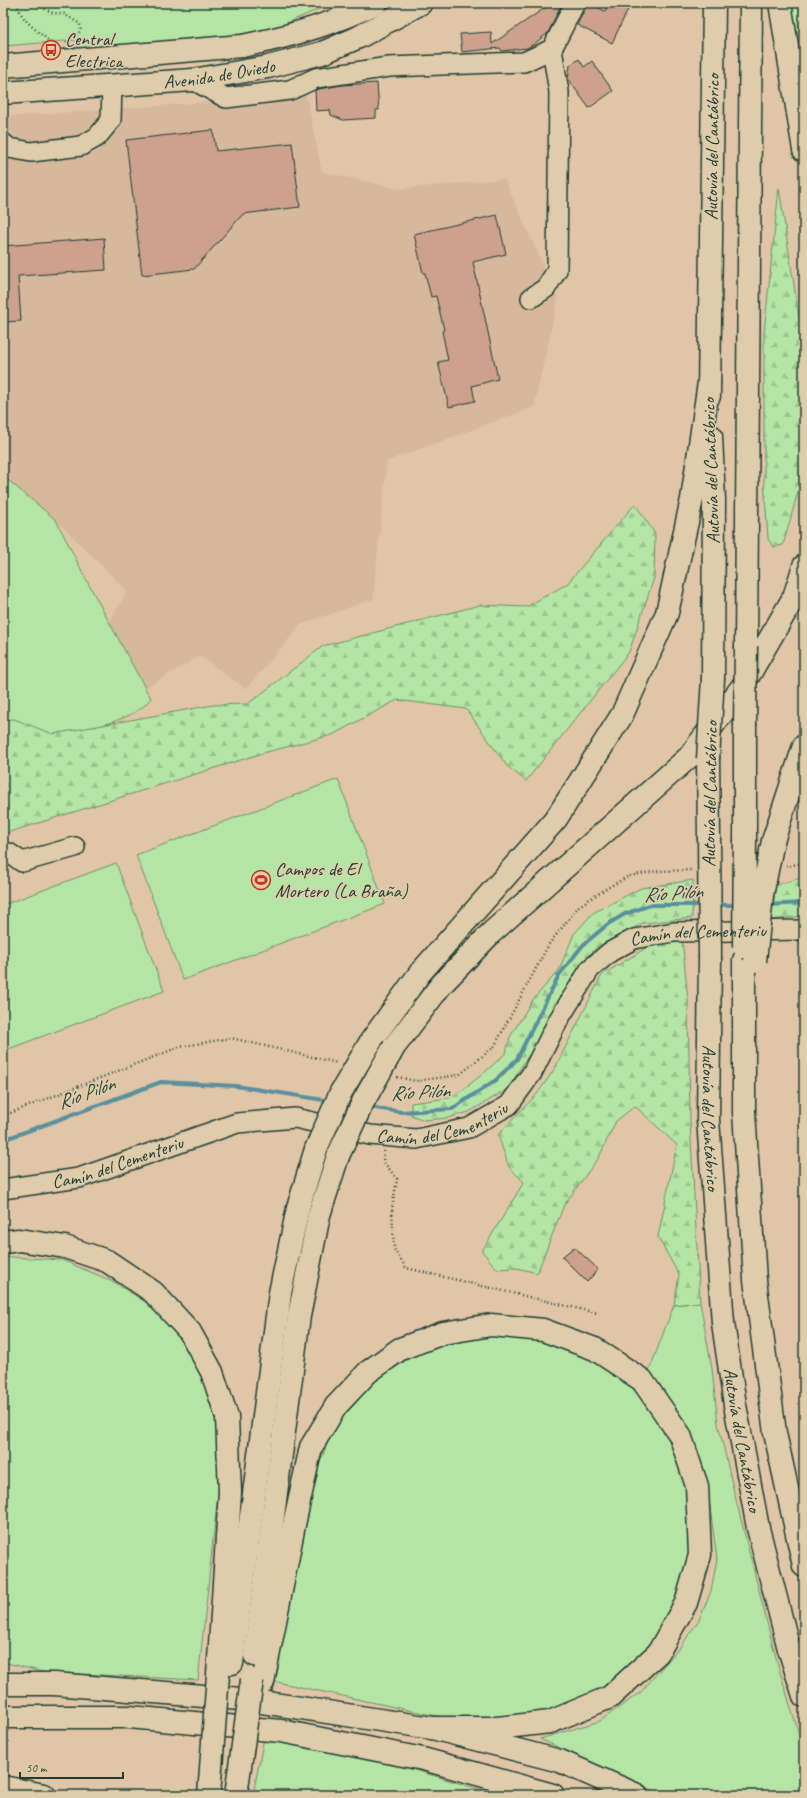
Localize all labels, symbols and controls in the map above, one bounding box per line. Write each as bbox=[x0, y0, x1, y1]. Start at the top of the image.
place label: Central Electrica bbox=[65, 27, 124, 73]
bus stop icon: Central Electrica bbox=[40, 39, 62, 61]
street label: Avenida de Oviedo bbox=[163, 53, 278, 94]
street label: Autovía del Cantábrico bbox=[699, 72, 725, 220]
street label: Autovía del Cantábrico bbox=[696, 395, 726, 544]
street label: Autovía del Cantábrico bbox=[697, 719, 723, 867]
place label: Campos de El Mortero (La Braña) bbox=[275, 857, 409, 903]
sports icon: Campos de El Mortero (La Braña) bbox=[250, 869, 272, 891]
water label: Río Pilón bbox=[643, 878, 705, 908]
street label: Camín del Cementeriu bbox=[628, 919, 767, 952]
street label: Autovía del Cantábrico bbox=[696, 1045, 725, 1194]
water label: Río Pilón bbox=[54, 1071, 120, 1115]
water label: Río Pilón bbox=[390, 1078, 452, 1106]
street label: Camín del Cementeriu bbox=[375, 1096, 513, 1151]
street label: Camín del Cementeriu bbox=[50, 1130, 187, 1194]
street label: Autovía del Cantábrico bbox=[718, 1366, 767, 1516]
scale bar bbox=[20, 1754, 123, 1780]
text: 50 m bbox=[26, 1760, 48, 1776]

